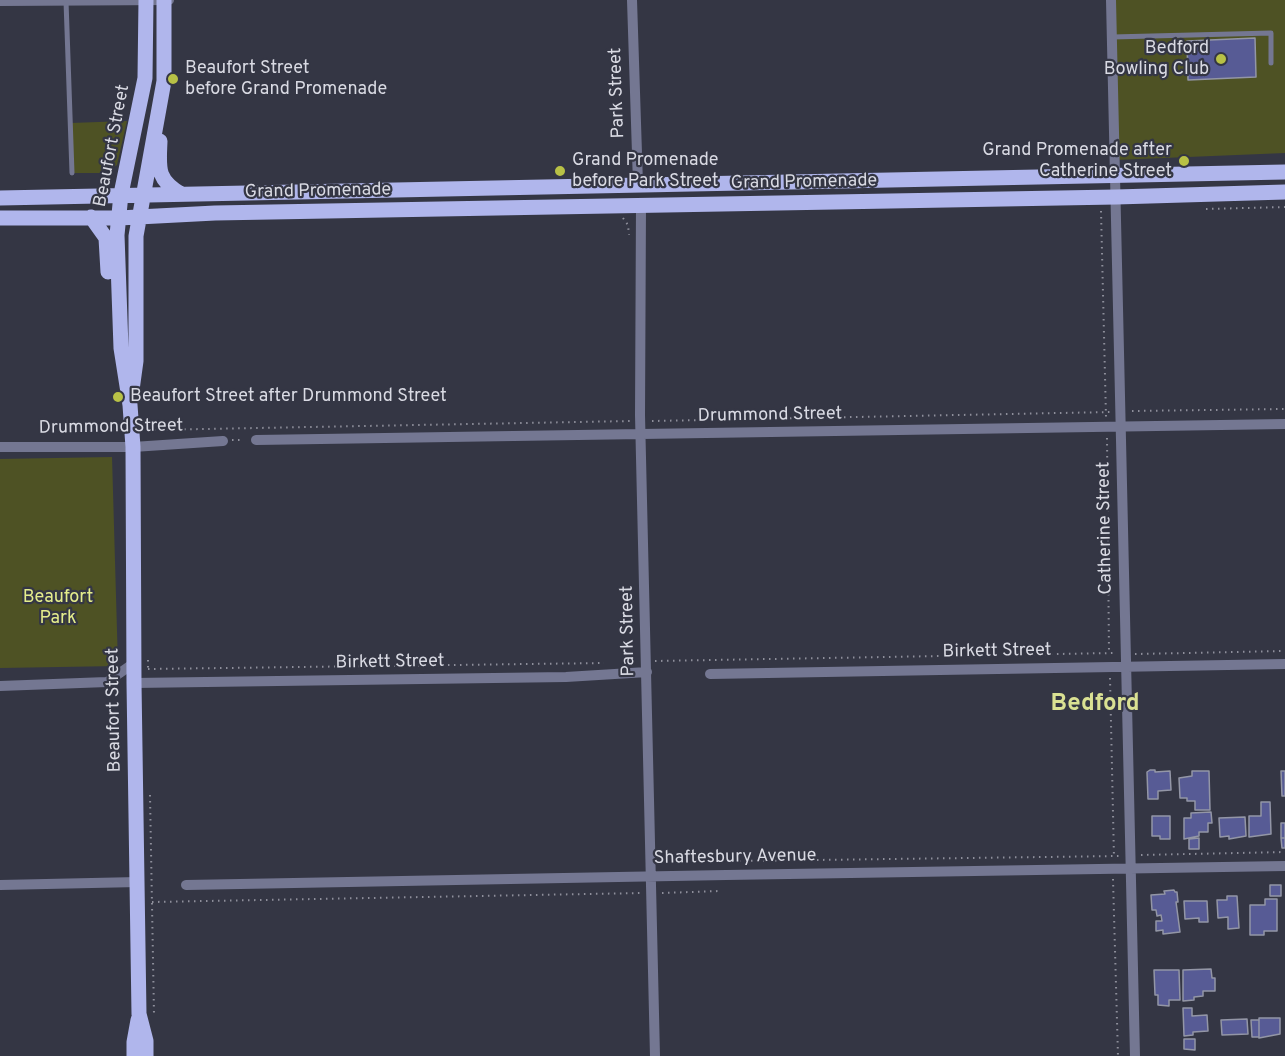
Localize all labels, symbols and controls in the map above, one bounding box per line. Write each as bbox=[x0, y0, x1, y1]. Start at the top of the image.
place label: Bedford Bowling Club bbox=[1104, 38, 1209, 80]
street label: Park Street bbox=[606, 47, 630, 139]
marker: Bedford Bowling Club bbox=[1214, 52, 1228, 66]
place label: Beaufort Street before Grand Promenade bbox=[185, 58, 387, 100]
marker: Beaufort Street before Grand Promenade bbox=[166, 72, 180, 86]
street label: Beaufort Street bbox=[91, 83, 135, 209]
place label: Grand Promenade after Catherine Street bbox=[982, 140, 1172, 182]
place label: Grand Promenade before Park Street bbox=[572, 150, 719, 192]
marker: Grand Promenade after Catherine Street bbox=[1177, 154, 1191, 168]
marker: Grand Promenade before Park Street bbox=[553, 164, 567, 178]
street label: Grand Promenade bbox=[731, 171, 877, 195]
street label: Grand Promenade bbox=[245, 180, 391, 204]
place label: Beaufort Street after Drummond Street bbox=[130, 386, 447, 408]
marker: Beaufort Street after Drummond Street bbox=[111, 390, 125, 404]
street label: Drummond Street bbox=[697, 404, 843, 428]
street label: Drummond Street bbox=[38, 416, 184, 440]
street label: Catherine Street bbox=[1094, 461, 1118, 595]
street label: Park Street bbox=[617, 585, 641, 677]
park label: Beaufort Park bbox=[23, 587, 93, 630]
street label: Birkett Street bbox=[942, 640, 1052, 664]
street label: Beaufort Street bbox=[103, 648, 127, 772]
street label: Birkett Street bbox=[335, 651, 445, 675]
district label: Bedford bbox=[1050, 691, 1140, 719]
street label: Shaftesbury Avenue bbox=[653, 846, 817, 870]

